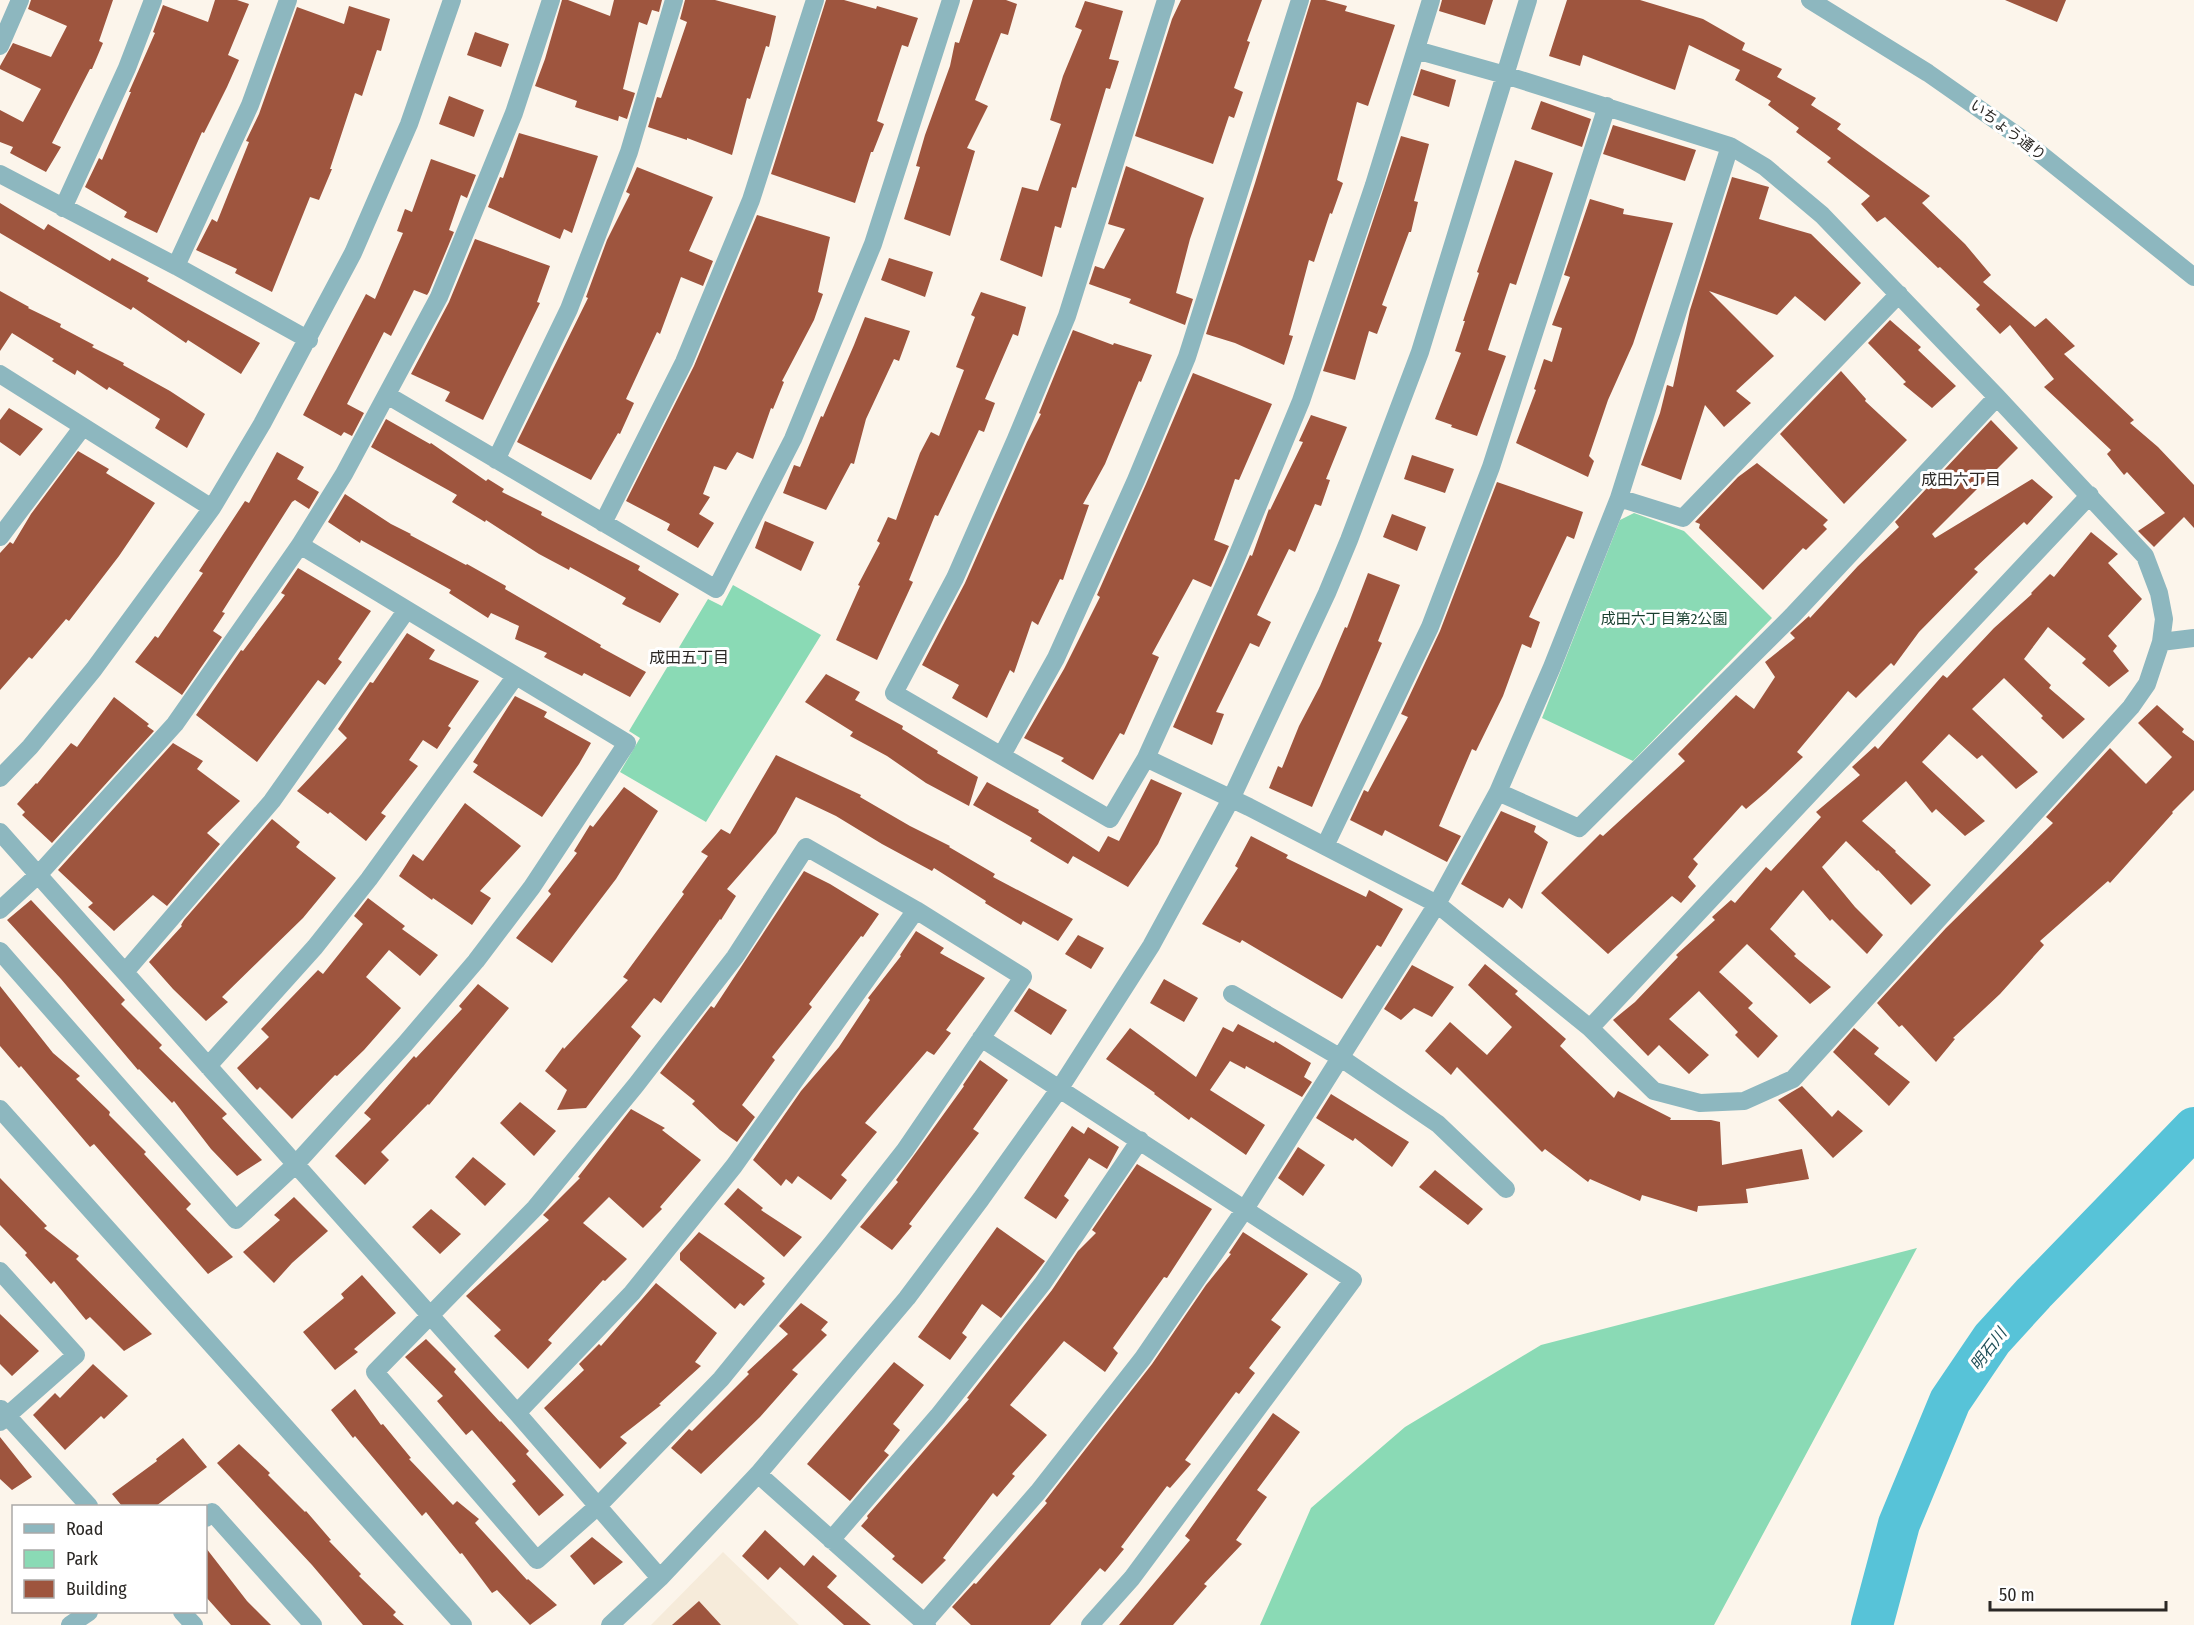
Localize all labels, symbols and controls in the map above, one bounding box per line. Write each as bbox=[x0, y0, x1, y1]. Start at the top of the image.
street label: いちょう通り bbox=[1967, 96, 2049, 164]
district label: 成田六丁目 bbox=[1921, 470, 2001, 489]
park label: 成田六丁目第2公園 bbox=[1601, 610, 1727, 628]
district label: 成田五丁目 bbox=[649, 648, 729, 667]
water label: 明石川 bbox=[1966, 1323, 2012, 1374]
legend bbox=[12, 1505, 207, 1613]
text: Road bbox=[66, 1518, 103, 1540]
text: Park bbox=[66, 1548, 99, 1570]
scale bar bbox=[1990, 1574, 2166, 1612]
text: Building bbox=[66, 1578, 127, 1600]
text: 50 m bbox=[1999, 1584, 2035, 1606]

